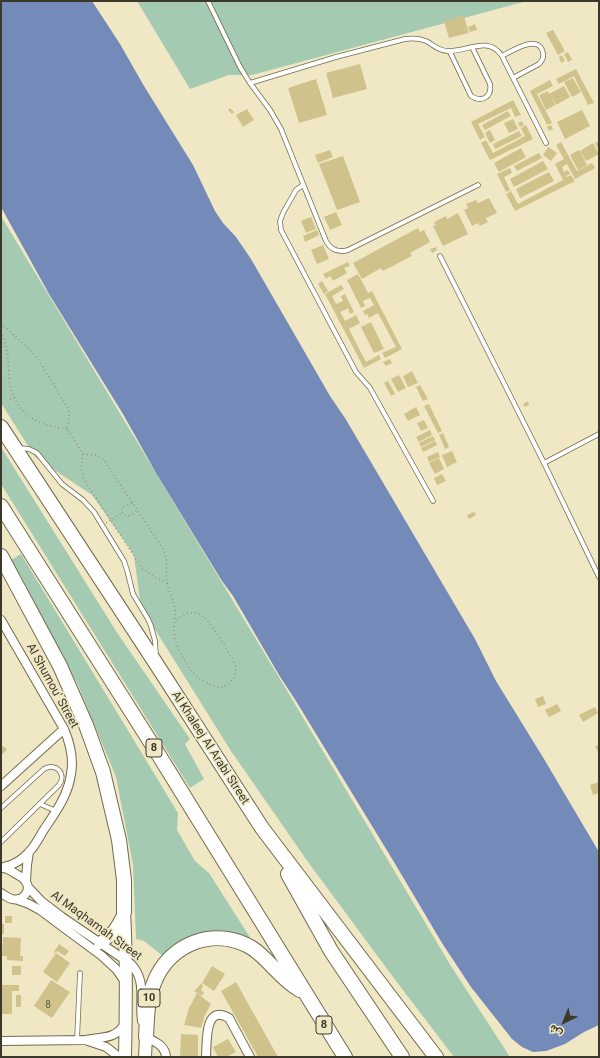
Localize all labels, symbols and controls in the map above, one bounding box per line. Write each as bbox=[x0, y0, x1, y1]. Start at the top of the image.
street label: Al Shumou' Street bbox=[23, 641, 81, 731]
street label: Al Khaleej Al Arabi Street bbox=[168, 689, 252, 807]
road number: 8 bbox=[146, 739, 162, 757]
street label: Al Maqhamah Street bbox=[48, 888, 144, 964]
road number: 10 bbox=[138, 989, 160, 1007]
house number: 8 bbox=[45, 999, 51, 1011]
north arrow bbox=[544, 1002, 584, 1042]
road number: 8 bbox=[316, 1016, 332, 1034]
text: ش bbox=[546, 1022, 565, 1040]

